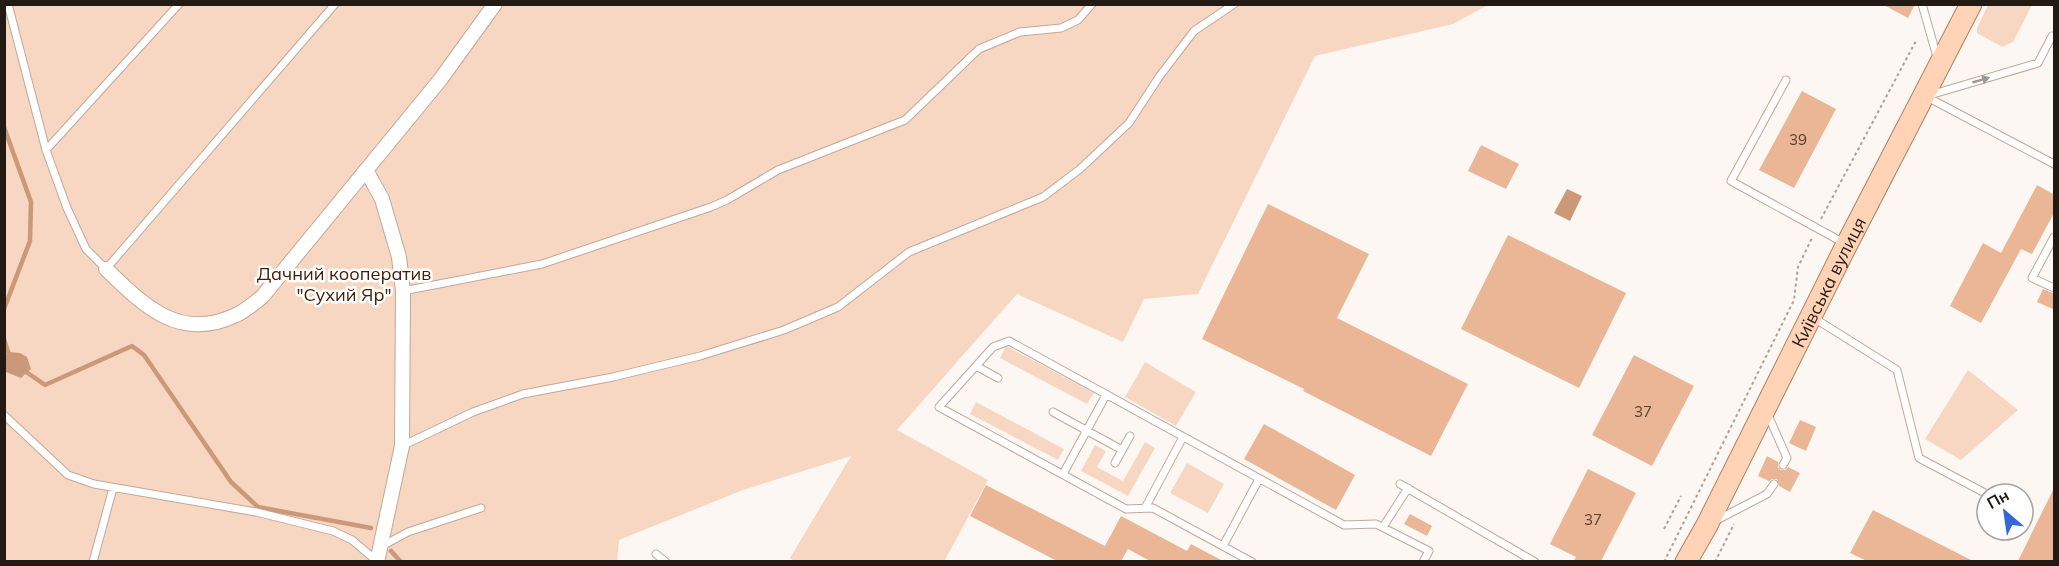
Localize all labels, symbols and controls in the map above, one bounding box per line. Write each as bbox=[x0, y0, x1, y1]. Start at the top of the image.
one-way arrow bbox=[1972, 75, 1990, 84]
house number: 39 bbox=[1789, 130, 1807, 149]
street label: Київська вулиця bbox=[1786, 213, 1871, 351]
park label: Дачний кооператив "Сухий Яр" bbox=[257, 262, 431, 306]
house number: 37 bbox=[1634, 402, 1652, 421]
north arrow bbox=[1975, 482, 2035, 542]
text: Пн bbox=[1983, 485, 2012, 513]
house number: 37 bbox=[1584, 510, 1602, 529]

